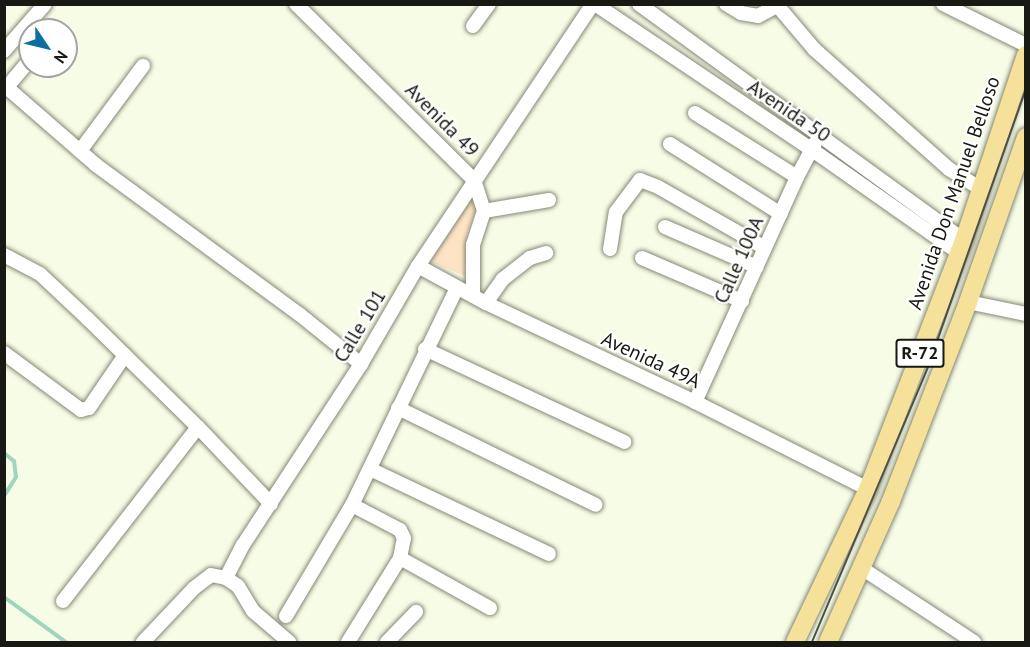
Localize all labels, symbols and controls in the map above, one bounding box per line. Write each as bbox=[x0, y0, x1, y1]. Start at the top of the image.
north arrow bbox=[18, 18, 78, 78]
text: N bbox=[50, 47, 72, 67]
street label: Avenida Don Manuel Belloso bbox=[903, 73, 1005, 313]
street label: Avenida 50 bbox=[743, 75, 835, 147]
street label: Avenida 49 bbox=[400, 78, 484, 162]
street label: Calle 100A bbox=[709, 213, 769, 307]
street label: Calle 101 bbox=[329, 285, 391, 367]
street label: Avenida 49A bbox=[598, 327, 704, 393]
road number: R-72 bbox=[894, 338, 946, 368]

